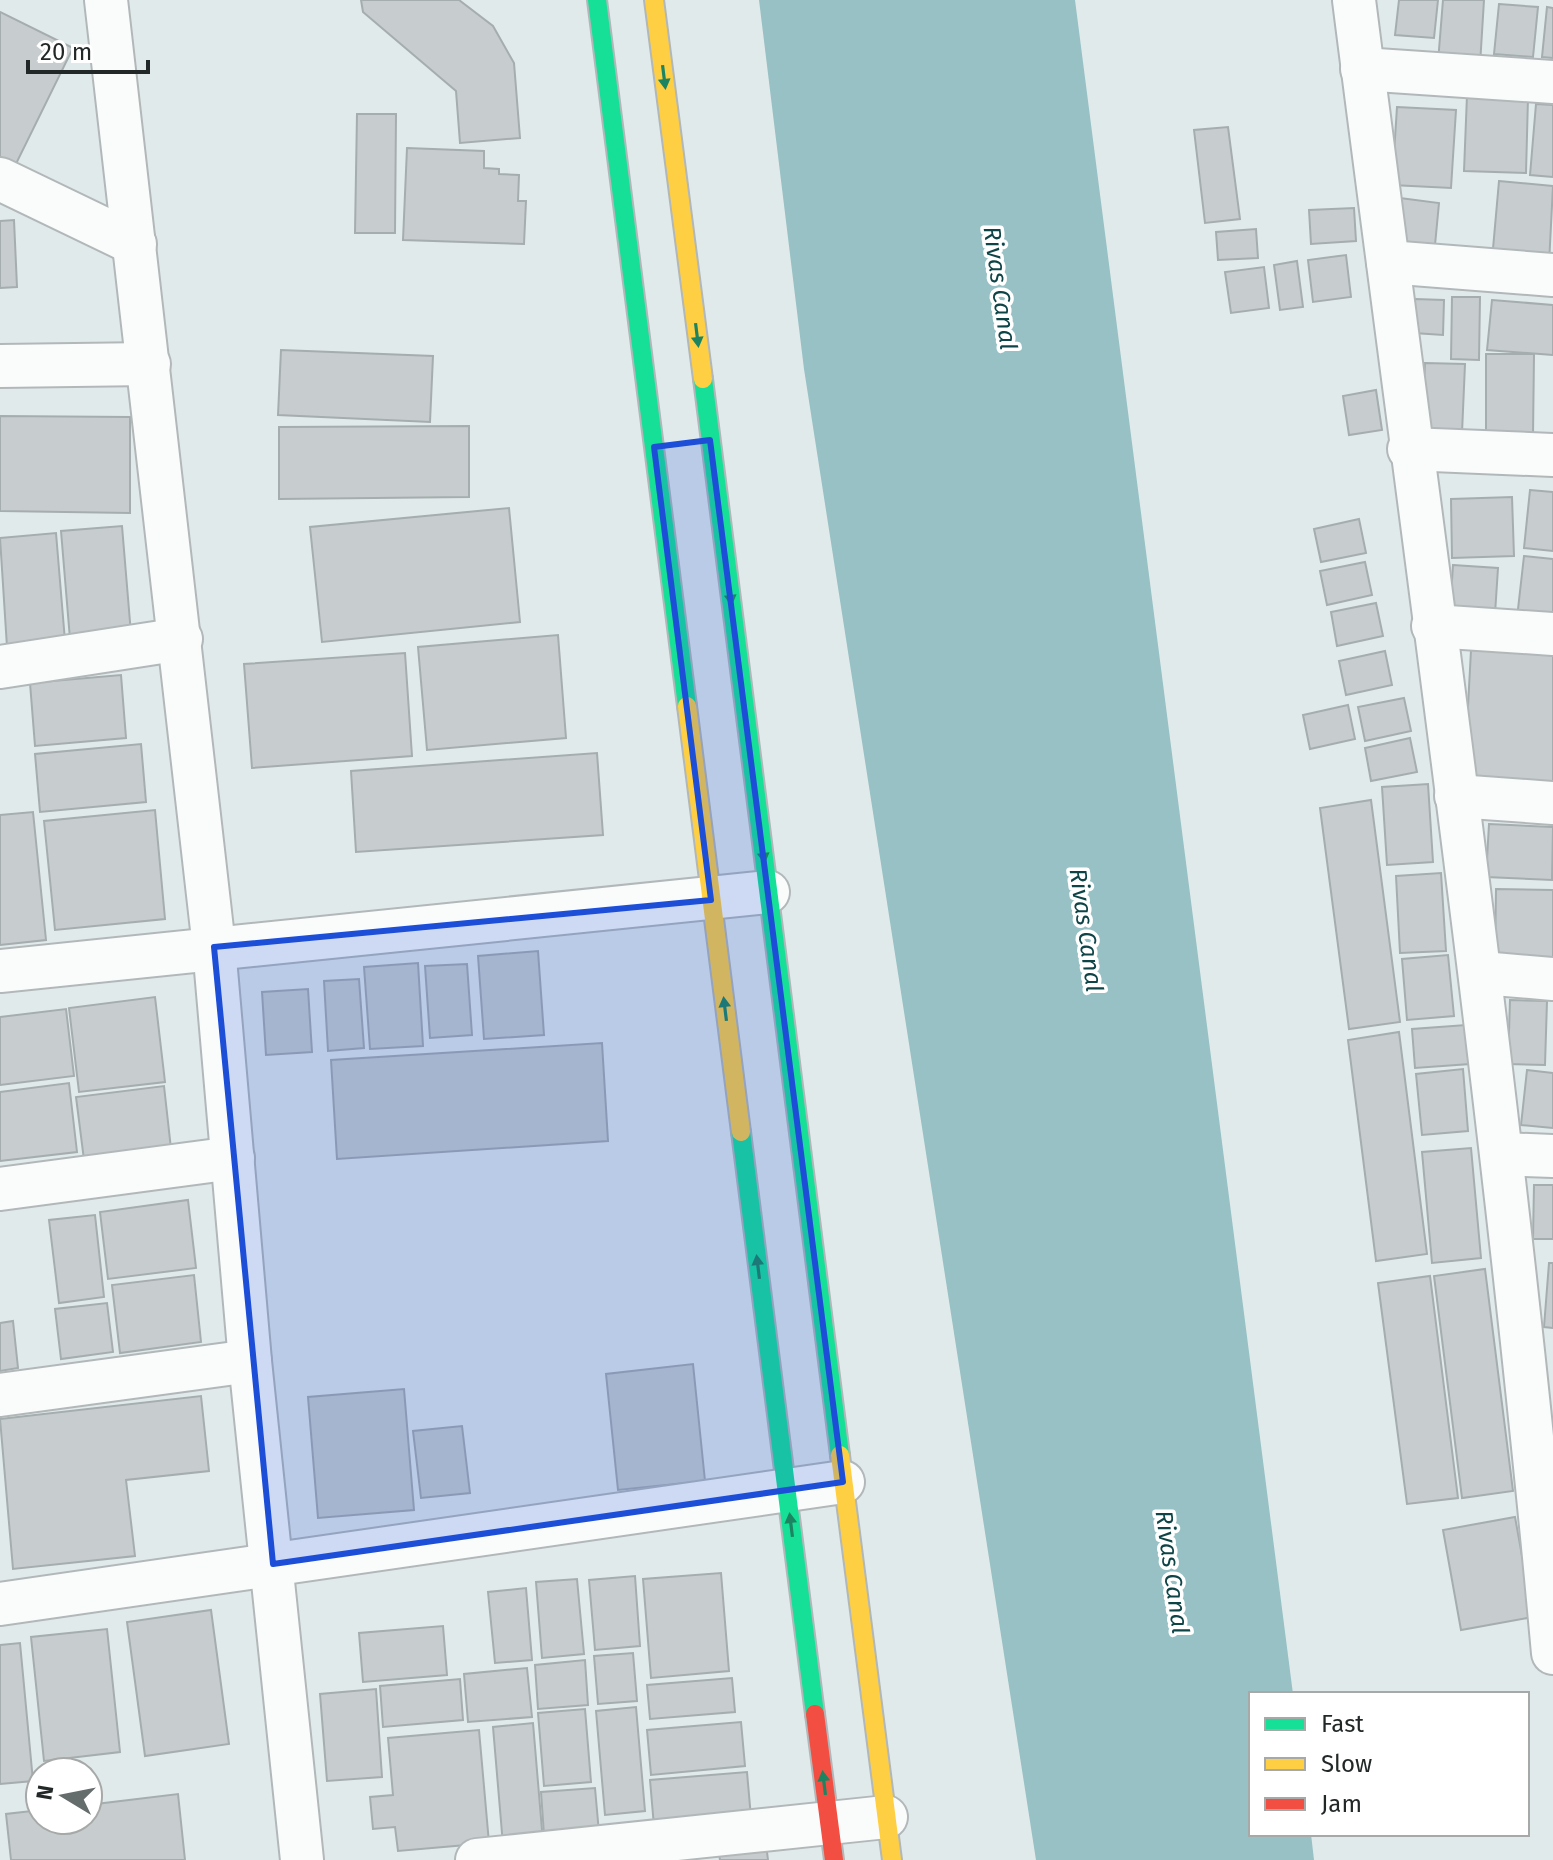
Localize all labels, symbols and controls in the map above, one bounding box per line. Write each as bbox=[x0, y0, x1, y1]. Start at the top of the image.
scale bar bbox=[28, 24, 148, 74]
text: 20 m bbox=[40, 38, 92, 66]
one-way arrow bbox=[658, 65, 671, 90]
water label: Rivas Canal bbox=[977, 224, 1023, 352]
one-way arrow bbox=[691, 323, 704, 348]
one-way arrow bbox=[723, 581, 736, 606]
one-way arrow bbox=[756, 839, 769, 864]
water label: Rivas Canal bbox=[1063, 866, 1109, 994]
one-way arrow bbox=[718, 996, 731, 1021]
one-way arrow bbox=[751, 1254, 764, 1279]
water label: Rivas Canal bbox=[1149, 1508, 1195, 1636]
one-way arrow bbox=[784, 1512, 797, 1537]
legend bbox=[1249, 1692, 1529, 1836]
text: Fast bbox=[1321, 1710, 1364, 1738]
text: Slow bbox=[1321, 1750, 1372, 1778]
north arrow bbox=[24, 1756, 104, 1836]
one-way arrow bbox=[817, 1770, 830, 1795]
text: N bbox=[30, 1783, 59, 1802]
text: Jam bbox=[1321, 1790, 1362, 1818]

